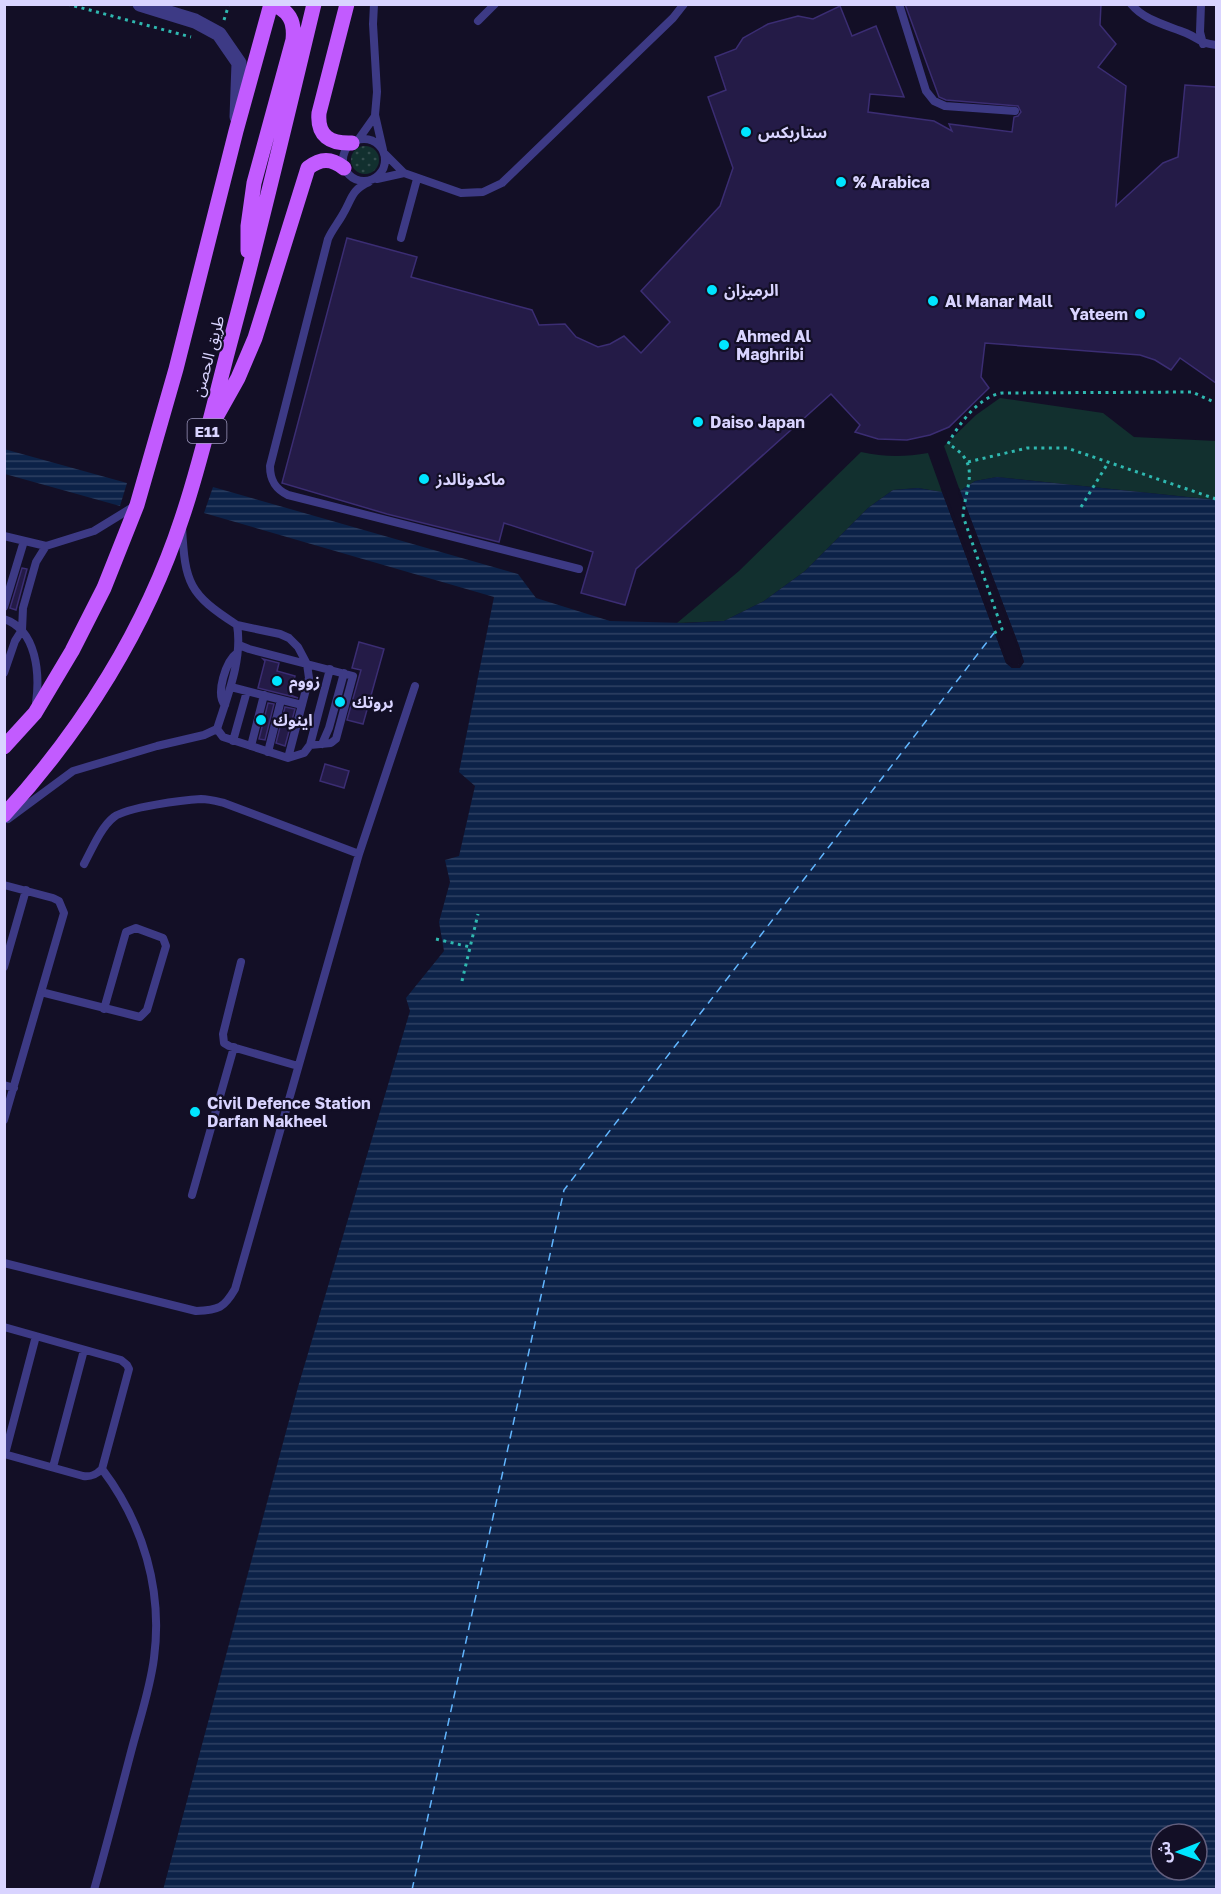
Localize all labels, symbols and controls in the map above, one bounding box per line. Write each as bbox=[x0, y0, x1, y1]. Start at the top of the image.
place label: ستاربكس bbox=[758, 122, 827, 142]
marker: ستاربكس bbox=[739, 125, 753, 139]
place label: % Arabica bbox=[853, 172, 930, 192]
marker: % Arabica bbox=[834, 175, 848, 189]
place label: الرميزان bbox=[724, 280, 779, 300]
marker: الرميزان bbox=[705, 283, 719, 297]
place label: Al Manar Mall bbox=[945, 291, 1053, 311]
marker: Al Manar Mall bbox=[926, 294, 940, 308]
place label: Yateem bbox=[1070, 304, 1128, 324]
marker: Yateem bbox=[1133, 307, 1147, 321]
street label: طريق الحصن bbox=[188, 313, 229, 399]
place label: Ahmed Al Maghribi bbox=[736, 326, 812, 364]
marker: Ahmed Al Maghribi bbox=[717, 338, 731, 352]
place label: Daiso Japan bbox=[710, 412, 805, 432]
marker: Daiso Japan bbox=[691, 415, 705, 429]
road number: E11 bbox=[188, 419, 226, 443]
place label: ماكدونالدز bbox=[435, 469, 505, 489]
marker: ماكدونالدز bbox=[417, 472, 431, 486]
place label: زووم bbox=[289, 671, 320, 693]
marker: زووم bbox=[270, 674, 284, 688]
place label: بروتك bbox=[352, 692, 394, 712]
marker: بروتك bbox=[333, 695, 347, 709]
place label: اينوك bbox=[273, 710, 313, 730]
marker: اينوك bbox=[254, 713, 268, 727]
place label: Civil Defence Station Darfan Nakheel bbox=[207, 1093, 371, 1131]
marker: Civil Defence Station Darfan Nakheel bbox=[188, 1105, 202, 1119]
north arrow bbox=[1149, 1822, 1209, 1882]
text: ش bbox=[1154, 1841, 1174, 1863]

